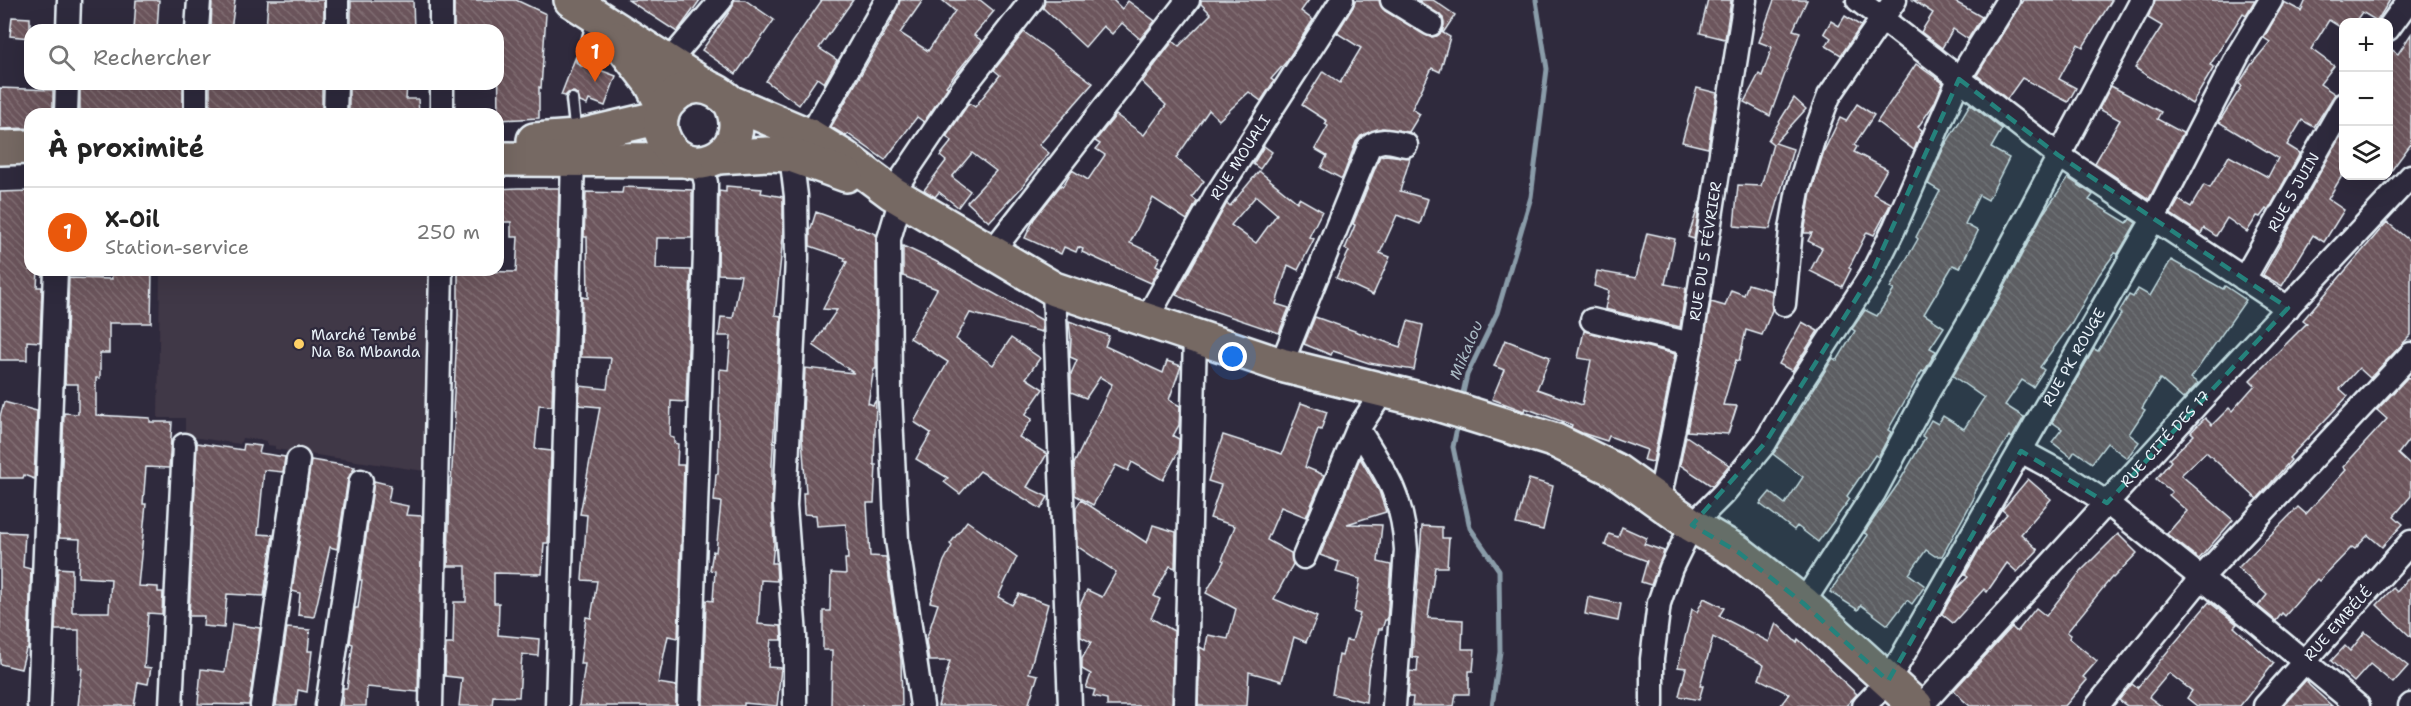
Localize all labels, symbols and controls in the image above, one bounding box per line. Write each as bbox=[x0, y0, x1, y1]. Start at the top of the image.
map controls bbox=[2339, 18, 2393, 180]
button: + bbox=[2339, 18, 2393, 72]
search box bbox=[24, 24, 504, 90]
pin: 1 bbox=[576, 32, 614, 82]
icon: search bbox=[45, 41, 78, 74]
text: Rechercher bbox=[93, 43, 212, 72]
button: − bbox=[2339, 72, 2393, 126]
street label: RUE MOUALI bbox=[1206, 111, 1275, 204]
button: layers bbox=[2339, 126, 2393, 180]
text: À proximité bbox=[48, 130, 204, 165]
street label: RUE 5 JUIN bbox=[2263, 149, 2324, 235]
street label: RUE DU 5 FÉVRIER bbox=[1685, 180, 1726, 322]
text: X-Oil bbox=[105, 205, 160, 234]
text: 1 bbox=[63, 219, 72, 245]
text: 250 m bbox=[416, 219, 480, 245]
text: Station-service bbox=[105, 234, 249, 260]
street label: RUE PK ROUGE bbox=[2038, 304, 2110, 410]
water label: Mikalou bbox=[1444, 317, 1488, 383]
place label: Marché Tembé Na Ba Mbanda bbox=[311, 325, 421, 362]
marker: Marché Tembé Na Ba Mbanda bbox=[292, 337, 306, 351]
your location bbox=[1218, 342, 1247, 371]
street label: RUE CITÉ DES 17 bbox=[2116, 386, 2215, 492]
street label: RUE EMBÉLÉ bbox=[2300, 582, 2377, 665]

